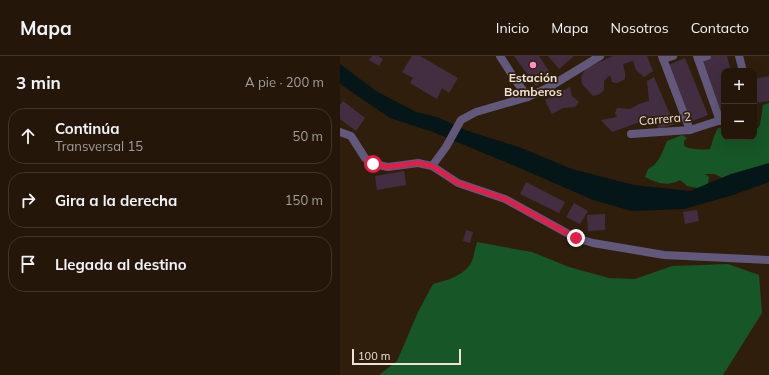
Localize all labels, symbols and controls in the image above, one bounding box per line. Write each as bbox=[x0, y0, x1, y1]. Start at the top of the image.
text: Mapa bbox=[20, 16, 72, 40]
text: Inicio bbox=[496, 19, 529, 37]
text: Mapa bbox=[551, 19, 589, 37]
text: Nosotros bbox=[611, 19, 669, 37]
text: Contacto bbox=[691, 19, 749, 37]
marker: Estación Bomberos bbox=[528, 60, 538, 70]
map controls bbox=[721, 68, 757, 140]
button: + bbox=[721, 68, 757, 104]
place label: Estación Bomberos bbox=[504, 70, 562, 99]
text: 3 min bbox=[16, 72, 61, 93]
text: A pie · 200 m bbox=[245, 74, 324, 90]
button: − bbox=[721, 104, 757, 140]
street label: Carrera 2 bbox=[638, 109, 692, 128]
text: Continúa bbox=[55, 119, 120, 138]
icon: ahead bbox=[17, 125, 39, 147]
text: 50 m bbox=[293, 128, 323, 144]
text: Transversal 15 bbox=[55, 138, 143, 154]
route start bbox=[364, 155, 382, 173]
icon: right bbox=[17, 189, 39, 211]
text: Gira a la derecha bbox=[55, 191, 177, 210]
text: 150 m bbox=[285, 192, 323, 208]
route end bbox=[567, 229, 585, 247]
icon: arrive bbox=[17, 253, 39, 275]
text: Llegada al destino bbox=[55, 255, 187, 274]
scale bar bbox=[352, 347, 461, 366]
text: 100 m bbox=[358, 349, 390, 363]

